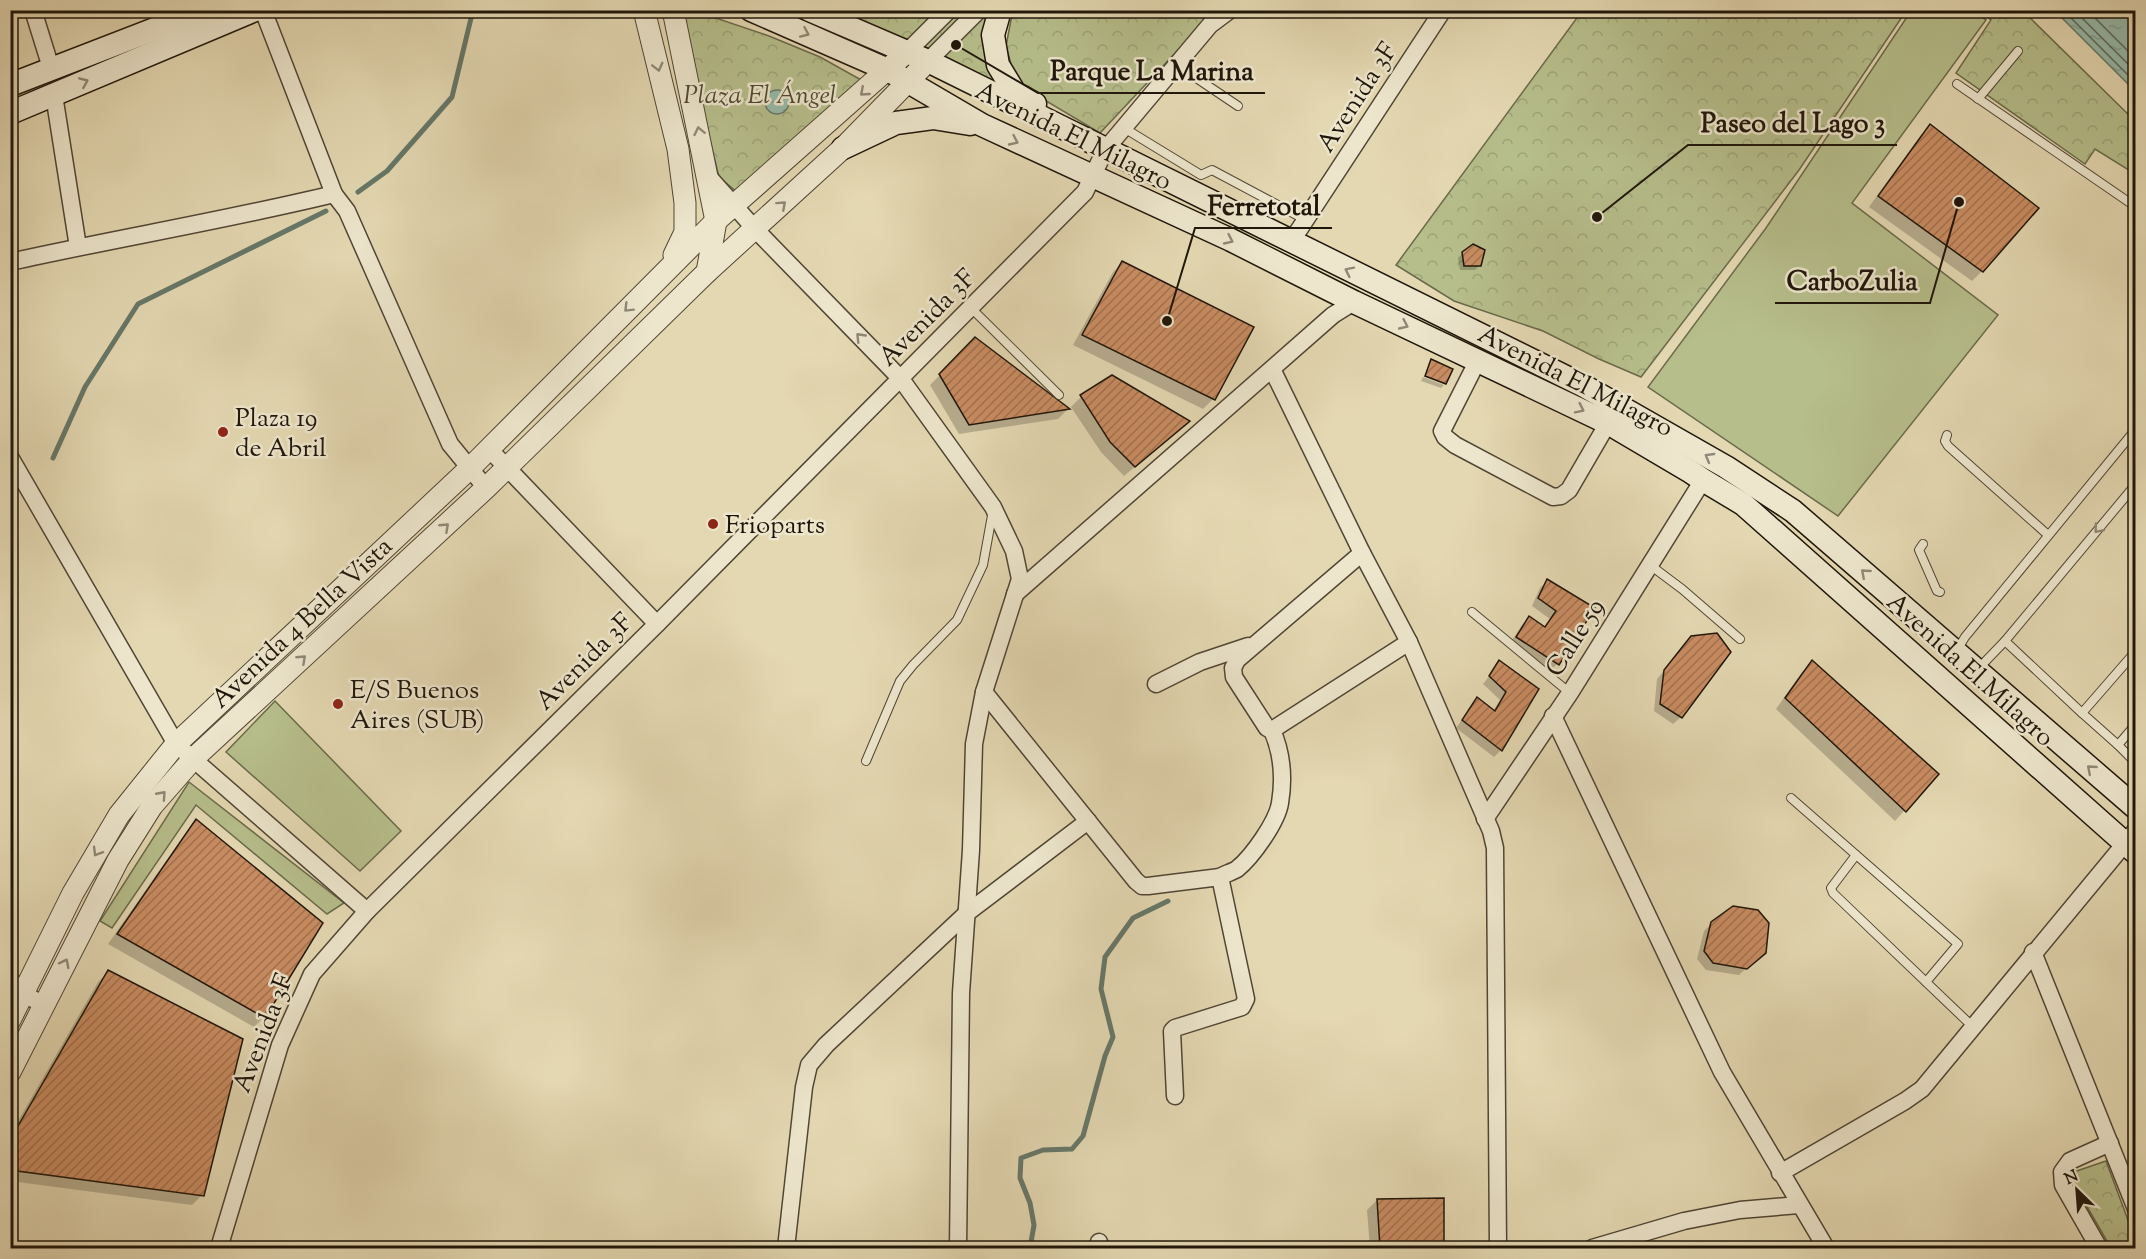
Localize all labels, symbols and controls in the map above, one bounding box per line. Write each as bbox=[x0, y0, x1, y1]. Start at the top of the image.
one-way arrow bbox=[799, 26, 810, 38]
street label: Avenida 3F bbox=[1309, 36, 1407, 161]
callout: Parque La Marina bbox=[1038, 48, 1265, 93]
text: Parque La Marina bbox=[1050, 54, 1254, 93]
one-way arrow bbox=[650, 62, 663, 72]
street label: Avenida El Milagro bbox=[968, 74, 1178, 201]
one-way arrow bbox=[77, 78, 88, 90]
park label: Plaza El Ángel bbox=[683, 78, 837, 115]
one-way arrow bbox=[860, 84, 871, 95]
callout: Paseo del Lago 3 bbox=[1688, 100, 1897, 145]
text: Paseo del Lago 3 bbox=[1701, 106, 1885, 145]
one-way arrow bbox=[693, 127, 706, 137]
one-way arrow bbox=[1007, 133, 1018, 145]
callout: Ferretotal bbox=[1195, 183, 1332, 228]
text: Ferretotal bbox=[1208, 189, 1321, 228]
one-way arrow bbox=[774, 201, 785, 212]
one-way arrow bbox=[1223, 232, 1234, 244]
callout: CarboZulia bbox=[1775, 258, 1930, 303]
street label: Avenida 3F bbox=[871, 262, 985, 376]
text: CarboZulia bbox=[1786, 264, 1918, 303]
one-way arrow bbox=[1345, 266, 1356, 278]
one-way arrow bbox=[624, 301, 635, 312]
street label: Avenida El Milagro bbox=[1471, 317, 1679, 447]
one-way arrow bbox=[1398, 318, 1409, 330]
one-way arrow bbox=[856, 334, 867, 344]
place label: Plaza 19 de Abril bbox=[235, 401, 327, 468]
one-way arrow bbox=[1574, 402, 1585, 414]
marker: Plaza 19 de Abril bbox=[216, 425, 230, 439]
one-way arrow bbox=[1704, 453, 1715, 464]
place label: Frioparts bbox=[725, 508, 825, 545]
marker: Frioparts bbox=[706, 517, 720, 531]
one-way arrow bbox=[2094, 522, 2105, 533]
one-way arrow bbox=[438, 523, 449, 534]
street label: Avenida 4 Bella Vista bbox=[204, 530, 402, 718]
one-way arrow bbox=[1861, 569, 1872, 580]
street label: Avenida El Milagro bbox=[1877, 585, 2062, 756]
street label: Calle 59 bbox=[1538, 592, 1615, 685]
street label: Avenida 3F bbox=[528, 606, 642, 720]
one-way arrow bbox=[295, 655, 305, 666]
place label: E/S Buenos Aires (SUB) bbox=[350, 673, 485, 740]
marker: E/S Buenos Aires (SUB) bbox=[331, 697, 345, 711]
one-way arrow bbox=[2087, 766, 2098, 777]
one-way arrow bbox=[155, 791, 166, 801]
one-way arrow bbox=[93, 846, 105, 856]
one-way arrow bbox=[58, 959, 70, 970]
street label: Avenida 3F bbox=[225, 969, 304, 1099]
north arrow bbox=[2047, 1160, 2107, 1220]
text: N bbox=[2061, 1165, 2083, 1192]

